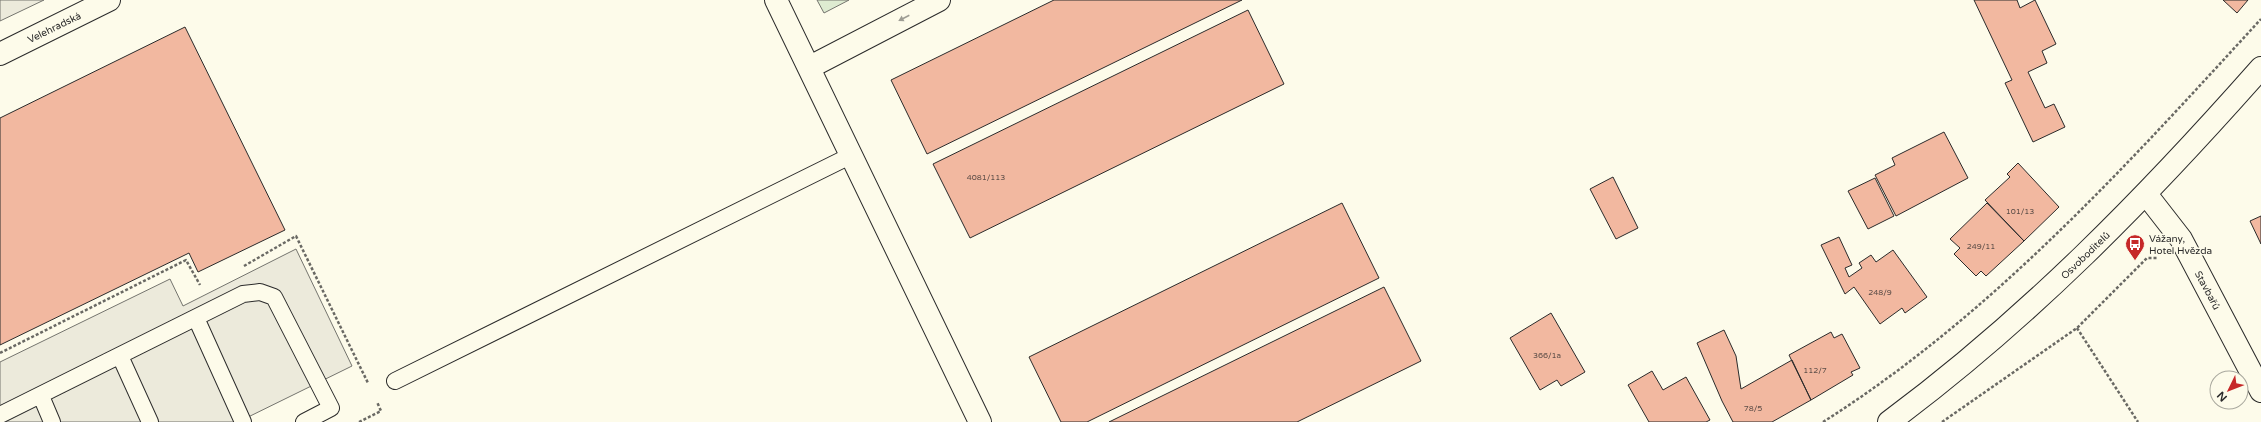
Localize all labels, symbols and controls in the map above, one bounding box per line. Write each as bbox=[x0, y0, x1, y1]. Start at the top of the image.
street label: Velehradská bbox=[26, 10, 83, 46]
one-way arrow bbox=[899, 15, 910, 21]
house number: 4081/113 bbox=[967, 173, 1005, 182]
house number: 101/13 bbox=[2006, 207, 2034, 216]
street label: Osvoboditelů bbox=[2059, 229, 2113, 282]
bus stop icon: Vážany, Hotel Hvězda bbox=[2124, 233, 2146, 261]
place label: Vážany, Hotel Hvězda bbox=[2149, 233, 2212, 257]
house number: 249/11 bbox=[1967, 242, 1995, 251]
street label: Stavbařů bbox=[2192, 269, 2222, 312]
house number: 248/9 bbox=[1868, 288, 1892, 297]
house number: 366/1a bbox=[1533, 351, 1561, 360]
house number: 112/7 bbox=[1803, 366, 1827, 375]
north arrow bbox=[2209, 370, 2249, 410]
text: N bbox=[2214, 389, 2230, 404]
house number: 78/5 bbox=[1744, 404, 1762, 413]

